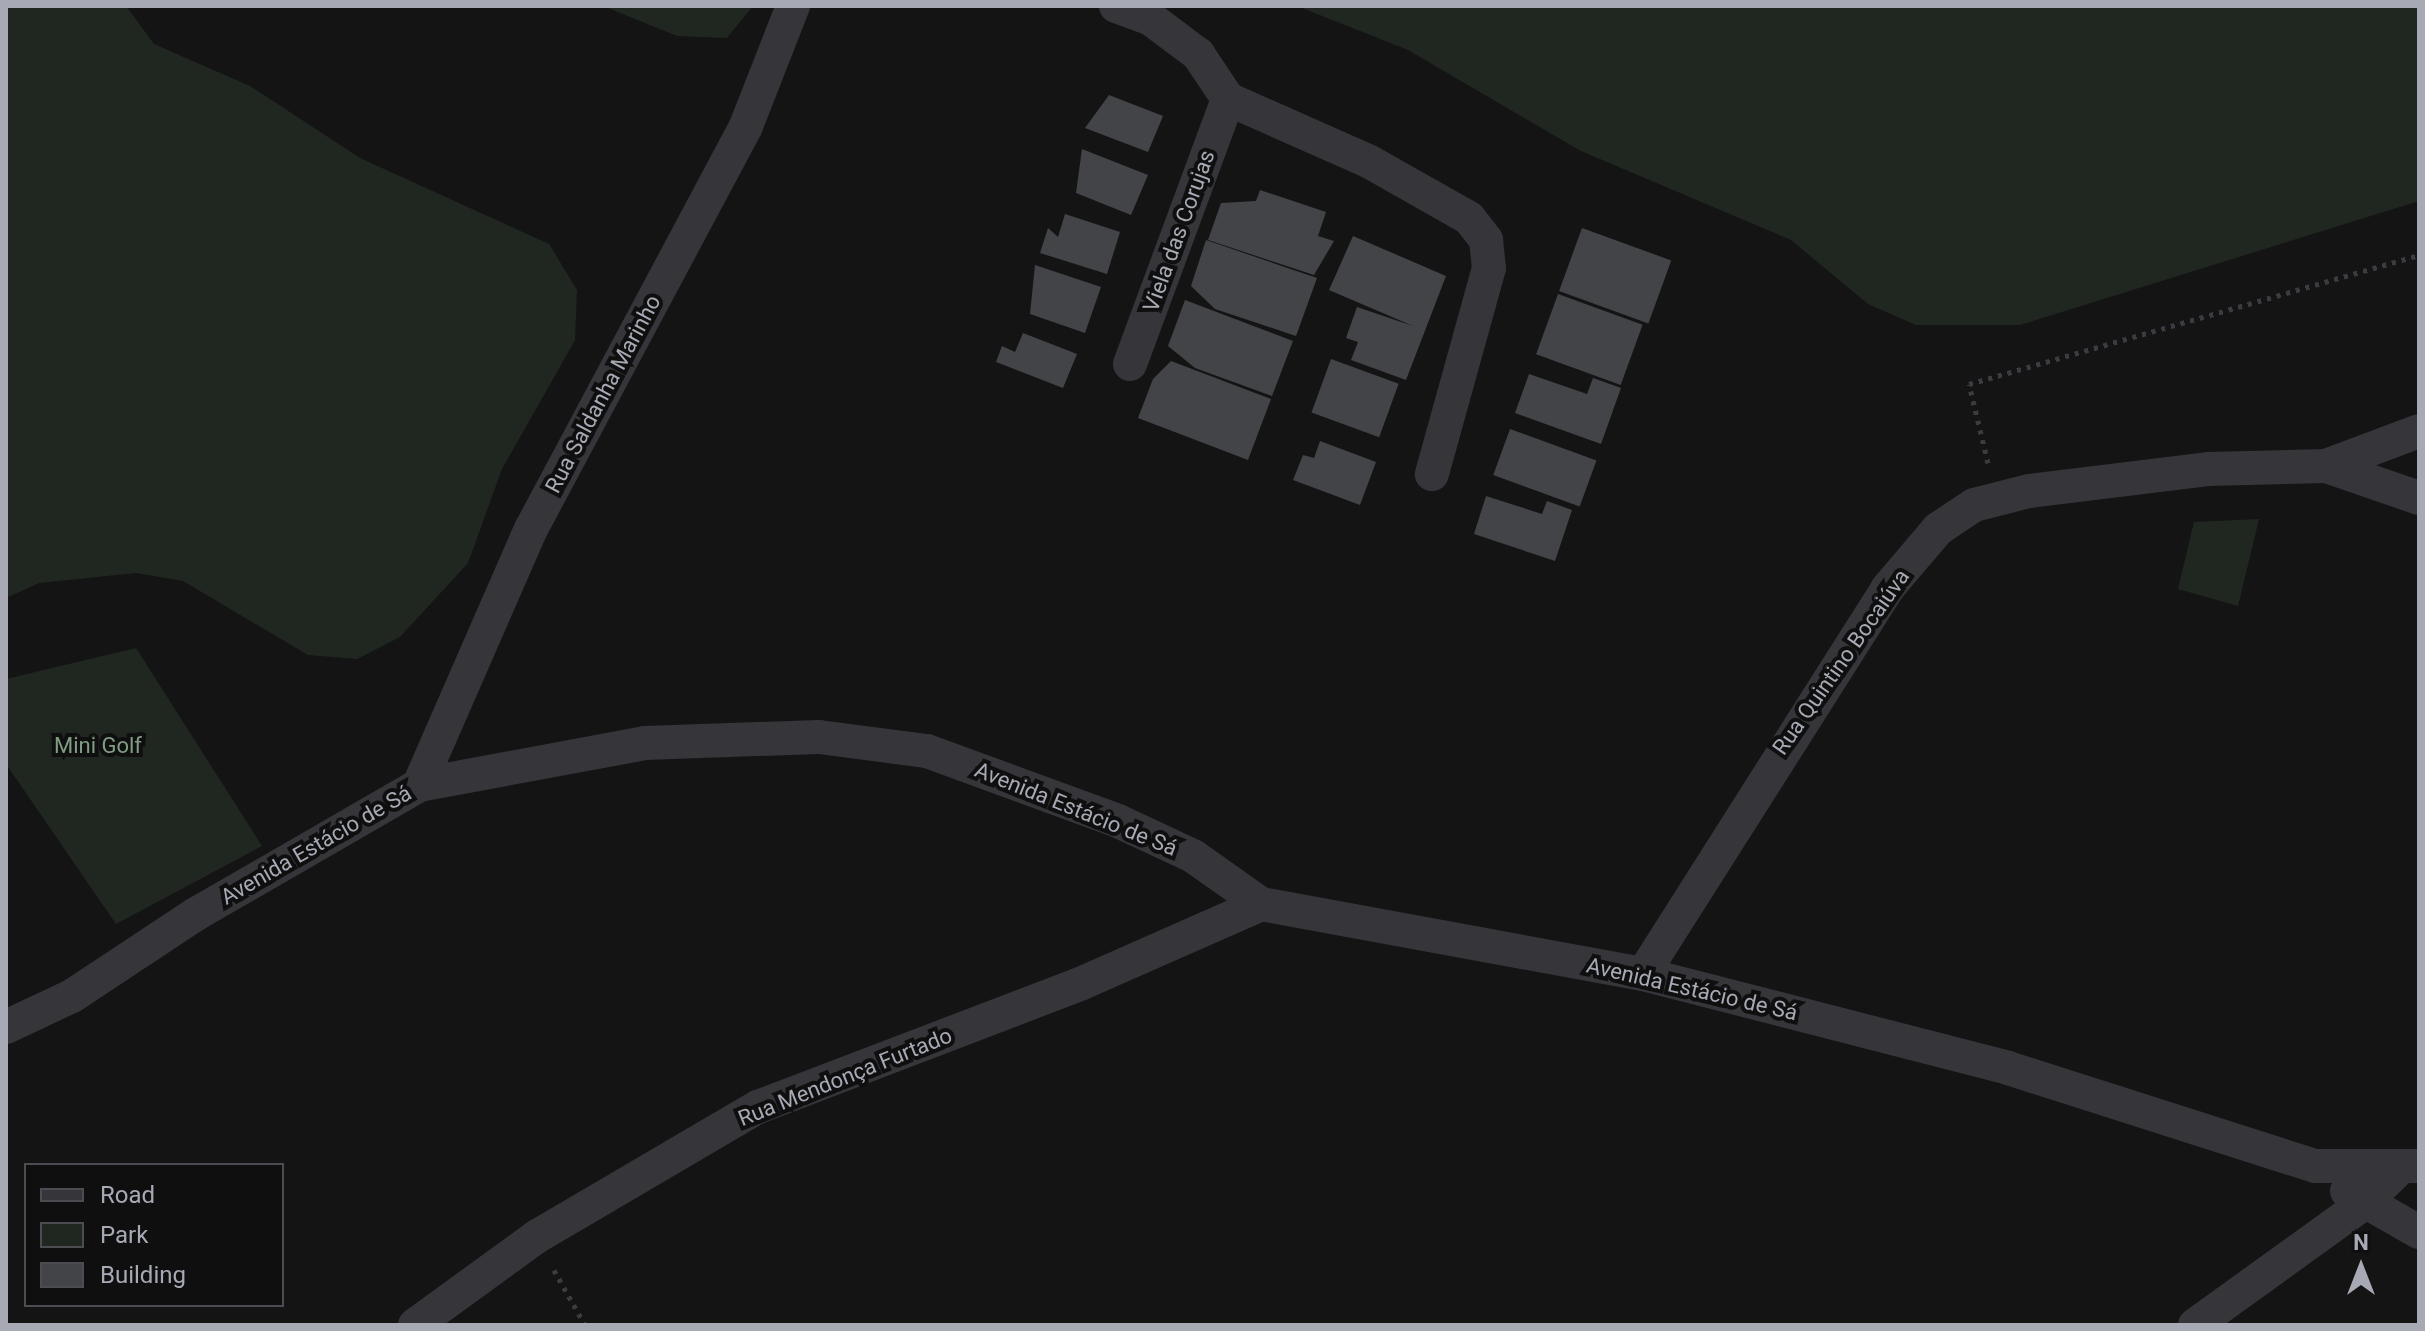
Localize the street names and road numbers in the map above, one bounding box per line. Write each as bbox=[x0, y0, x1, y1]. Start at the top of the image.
street label: Viela das Corujas bbox=[1138, 147, 1220, 315]
street label: Rua Saldanha Marinho bbox=[540, 291, 666, 497]
street label: Rua Quintino Bocaiúva bbox=[1767, 564, 1915, 760]
street label: Avenida Estácio de Sá bbox=[971, 756, 1181, 862]
street label: Avenida Estácio de Sá bbox=[216, 780, 416, 910]
street label: Avenida Estácio de Sá bbox=[1584, 952, 1800, 1026]
street label: Rua Mendonça Furtado bbox=[734, 1022, 956, 1132]

